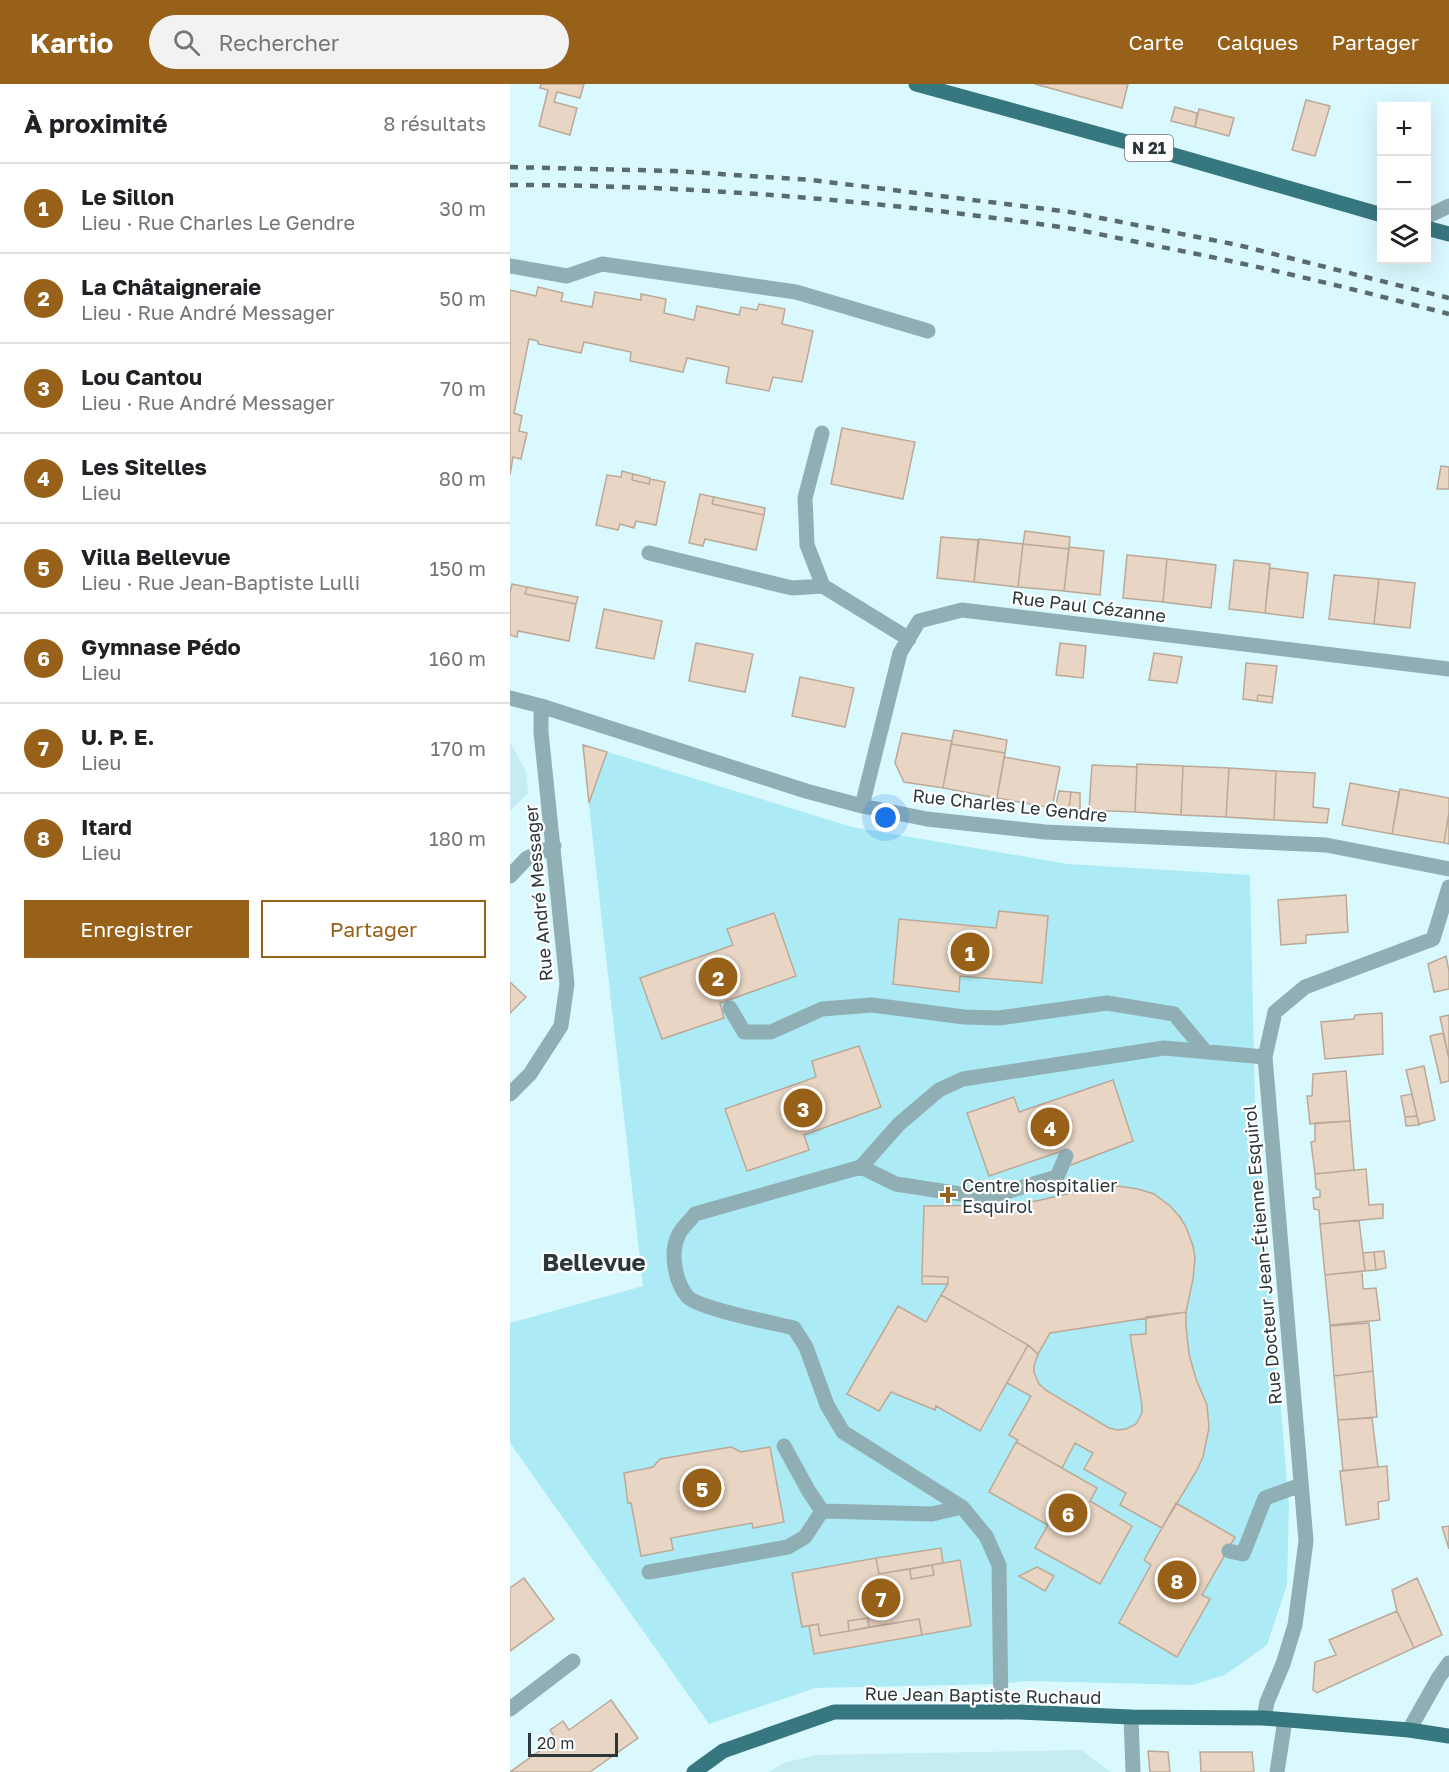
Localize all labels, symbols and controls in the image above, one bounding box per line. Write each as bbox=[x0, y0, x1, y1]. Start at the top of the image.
search box bbox=[149, 15, 569, 69]
text: Kartio bbox=[30, 26, 113, 59]
icon: search bbox=[170, 26, 203, 59]
text: Rechercher bbox=[218, 29, 339, 56]
text: Carte bbox=[1128, 29, 1184, 55]
text: Calques bbox=[1217, 29, 1298, 55]
text: Partager bbox=[1331, 29, 1419, 55]
map controls bbox=[1377, 102, 1431, 264]
button: + bbox=[1377, 102, 1431, 156]
text: À proximité bbox=[24, 108, 168, 139]
text: 8 résultats bbox=[383, 111, 486, 135]
road number: N 21 bbox=[1125, 135, 1173, 161]
button: − bbox=[1377, 156, 1431, 210]
text: Le Sillon bbox=[81, 183, 174, 210]
text: 1 bbox=[38, 196, 49, 220]
text: 30 m bbox=[439, 196, 486, 220]
text: Lieu · Rue Charles Le Gendre bbox=[81, 210, 355, 234]
button: layers bbox=[1377, 210, 1431, 264]
text: La Châtaigneraie bbox=[81, 273, 261, 300]
text: 2 bbox=[37, 286, 50, 310]
text: 50 m bbox=[439, 286, 486, 310]
text: Lieu · Rue André Messager bbox=[81, 300, 335, 324]
text: Lou Cantou bbox=[81, 363, 202, 390]
text: 3 bbox=[37, 376, 50, 400]
text: 70 m bbox=[440, 376, 486, 400]
text: Lieu · Rue André Messager bbox=[81, 390, 335, 414]
text: Les Sitelles bbox=[81, 453, 207, 480]
text: 4 bbox=[37, 466, 50, 490]
text: 80 m bbox=[439, 466, 486, 490]
text: Lieu bbox=[81, 480, 121, 504]
text: Villa Bellevue bbox=[81, 543, 231, 570]
text: 5 bbox=[37, 556, 50, 580]
text: 150 m bbox=[430, 556, 486, 580]
text: Lieu · Rue Jean-Baptiste Lulli bbox=[81, 570, 360, 594]
street label: Rue Paul Cézanne bbox=[1011, 586, 1167, 626]
text: Gymnase Pédo bbox=[81, 633, 241, 660]
text: 6 bbox=[37, 646, 50, 670]
text: 160 m bbox=[429, 646, 486, 670]
text: Lieu bbox=[81, 660, 121, 684]
text: U. P. E. bbox=[81, 723, 154, 750]
text: 7 bbox=[38, 736, 49, 760]
text: 170 m bbox=[431, 736, 486, 760]
text: Lieu bbox=[81, 750, 121, 774]
street label: Rue Charles Le Gendre bbox=[911, 784, 1109, 826]
your location bbox=[871, 803, 900, 832]
street label: Rue André Messager bbox=[519, 804, 557, 982]
text: Itard bbox=[81, 813, 132, 840]
text: 8 bbox=[37, 826, 50, 850]
text: 180 m bbox=[429, 826, 486, 850]
text: Lieu bbox=[81, 840, 121, 864]
button: Enregistrer bbox=[24, 900, 249, 958]
button: Partager bbox=[261, 900, 486, 958]
pin: 1 bbox=[950, 930, 990, 974]
pin: 2 bbox=[698, 954, 738, 1000]
pin: 3 bbox=[784, 1086, 822, 1130]
pin: 4 bbox=[1030, 1104, 1070, 1150]
street label: Rue Docteur Jean-Étienne Esquirol bbox=[1238, 1104, 1286, 1406]
place label: Centre hospitalier Esquirol bbox=[962, 1174, 1117, 1217]
marker: Centre hospitalier Esquirol bbox=[939, 1186, 957, 1204]
district label: Bellevue bbox=[542, 1247, 646, 1276]
pin: 5 bbox=[682, 1466, 722, 1510]
pin: 6 bbox=[1048, 1490, 1088, 1536]
pin: 8 bbox=[1158, 1558, 1196, 1602]
pin: 7 bbox=[862, 1576, 901, 1621]
street label: Rue Jean Baptiste Ruchaud bbox=[864, 1682, 1102, 1708]
scale bar bbox=[528, 1730, 618, 1758]
text: 20 m bbox=[537, 1733, 574, 1753]

